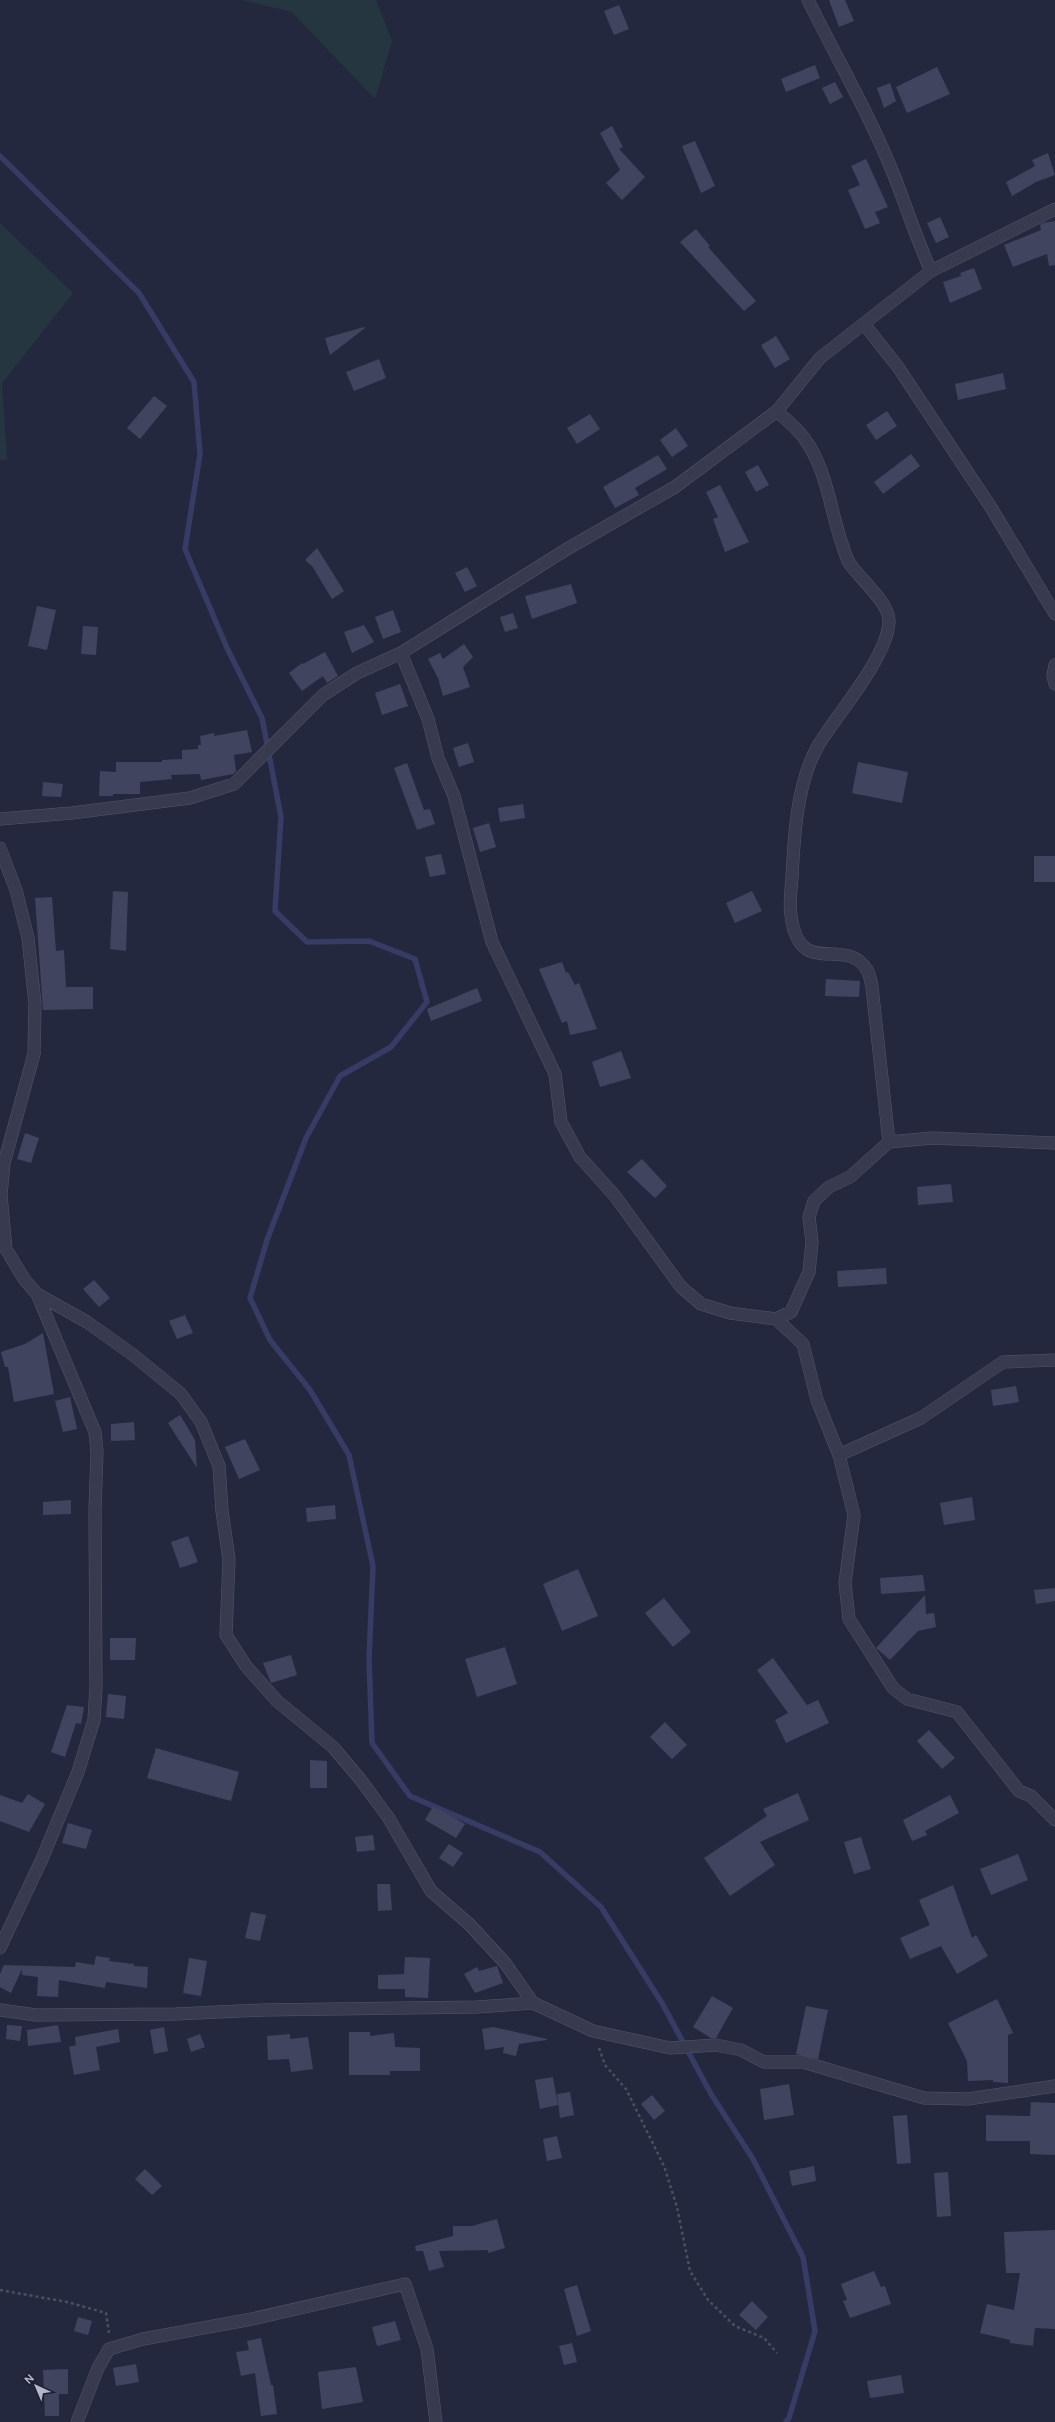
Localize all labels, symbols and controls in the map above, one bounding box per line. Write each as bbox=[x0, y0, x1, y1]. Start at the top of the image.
north arrow bbox=[16, 2366, 56, 2406]
text: N bbox=[21, 2371, 37, 2387]

